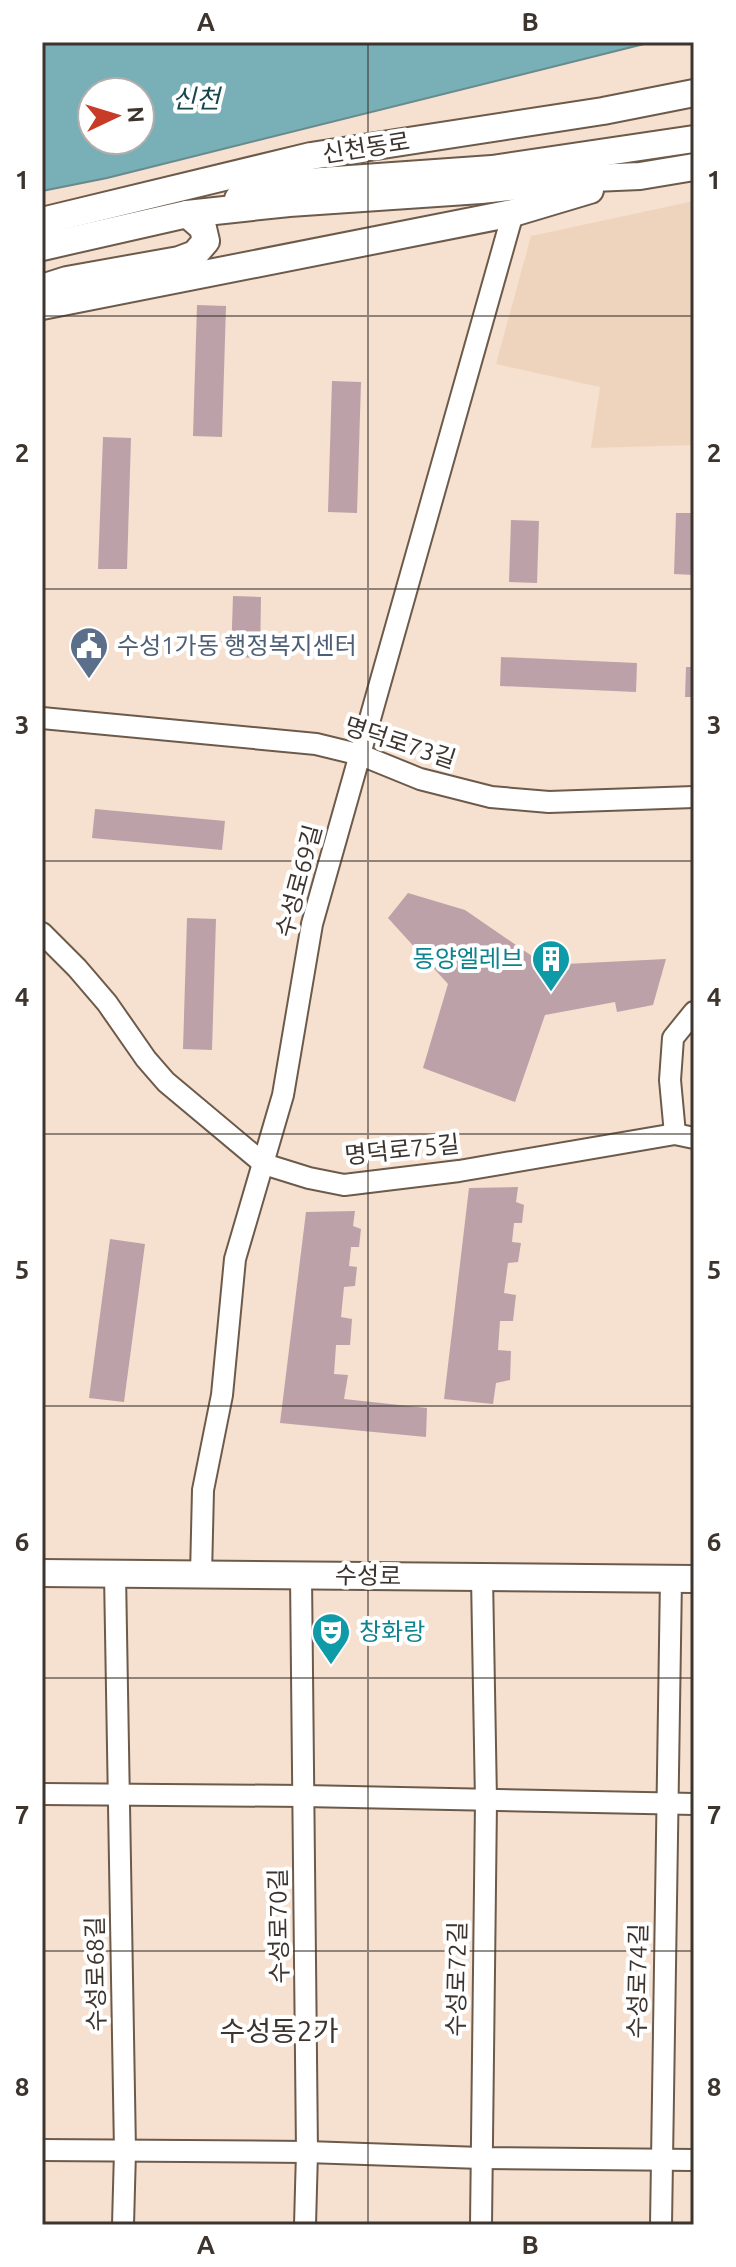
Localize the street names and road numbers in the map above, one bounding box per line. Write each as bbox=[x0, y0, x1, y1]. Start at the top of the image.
street label: 신천동로 bbox=[320, 127, 412, 168]
street label: 명덕로73길 bbox=[341, 712, 459, 773]
street label: 수성로69길 bbox=[271, 822, 326, 940]
street label: 명덕로75길 bbox=[343, 1130, 461, 1169]
street label: 수성로 bbox=[335, 1561, 401, 1590]
street label: 수성로70길 bbox=[264, 1868, 293, 1984]
street label: 수성로68길 bbox=[81, 1916, 110, 2032]
street label: 수성로72길 bbox=[442, 1921, 471, 2037]
street label: 수성로74길 bbox=[623, 1923, 652, 2039]

